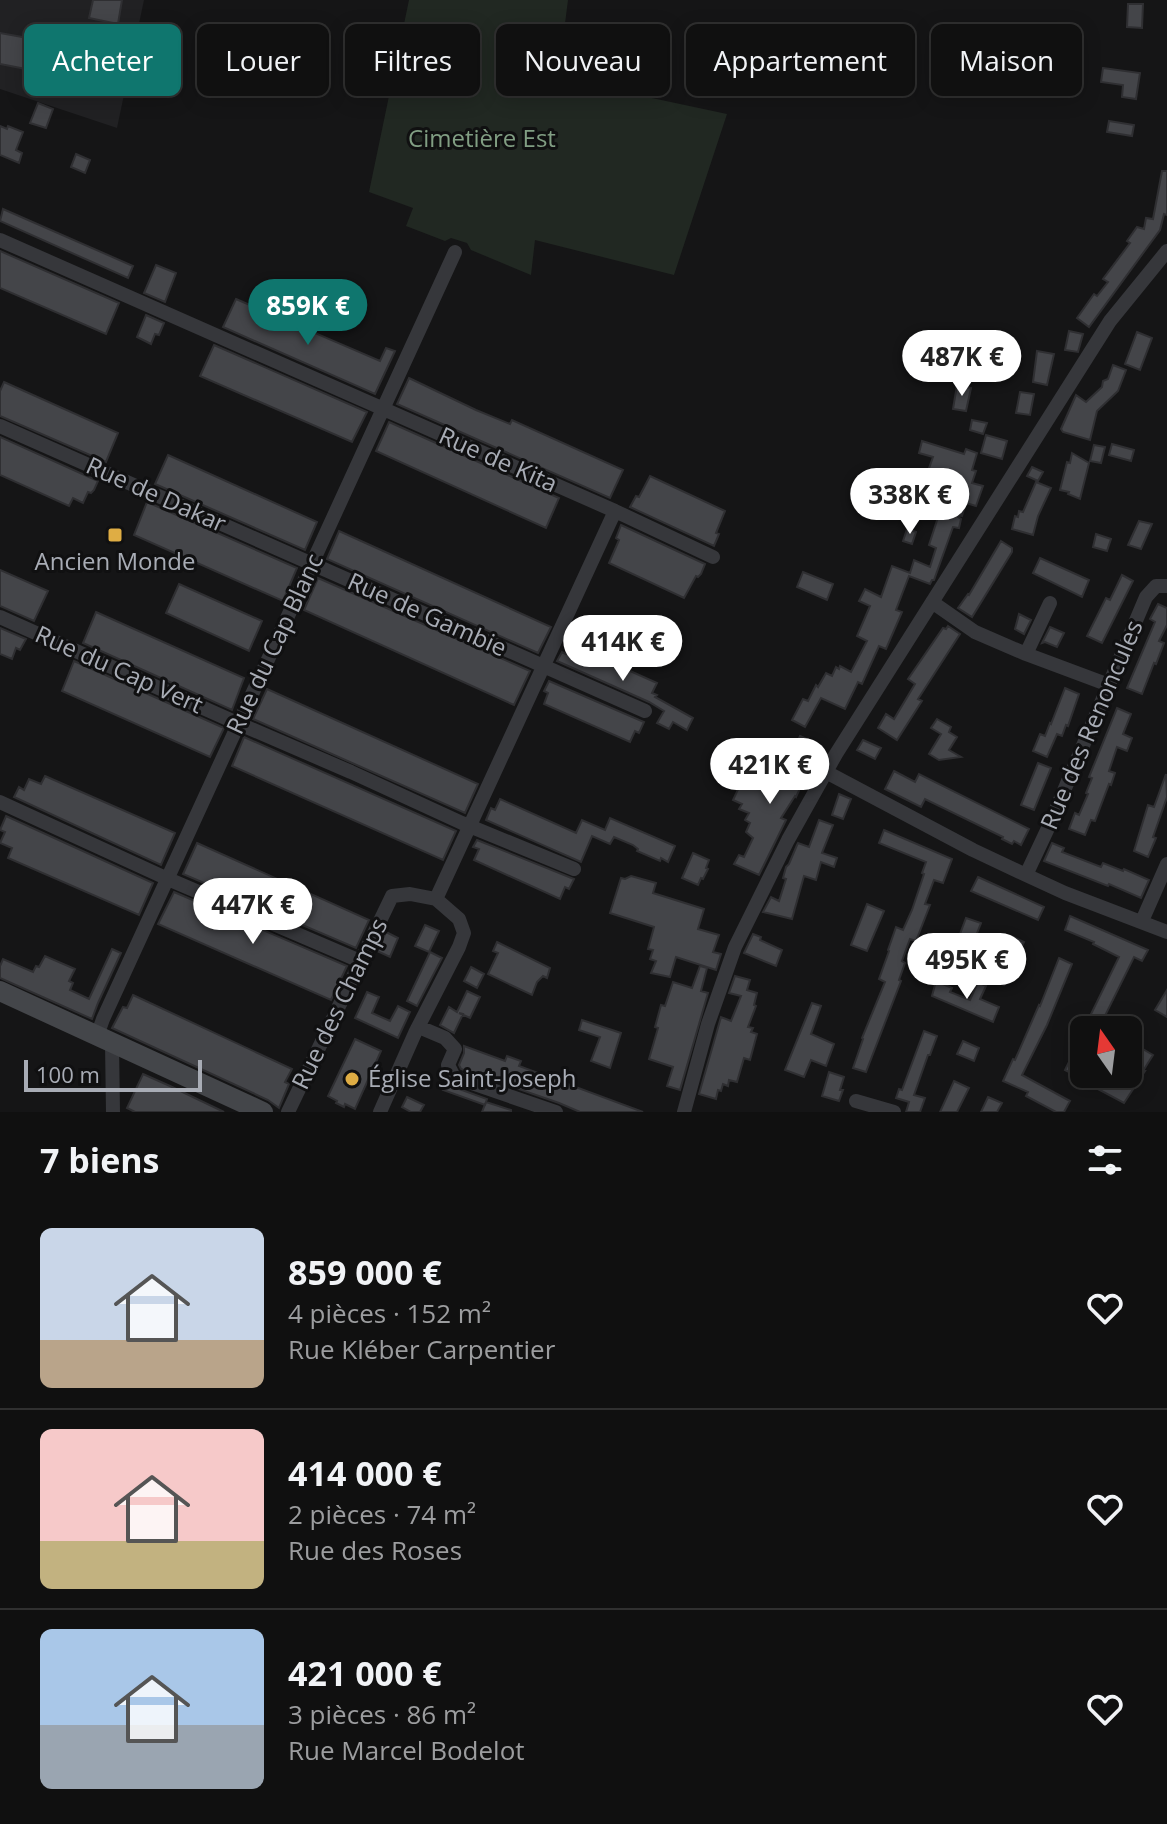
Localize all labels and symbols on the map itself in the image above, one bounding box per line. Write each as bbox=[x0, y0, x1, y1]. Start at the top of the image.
park label: Cimetière Est bbox=[408, 121, 556, 154]
pin: 859K € bbox=[243, 279, 373, 347]
pin: 487K € bbox=[897, 330, 1027, 398]
street label: Rue de Kita bbox=[434, 418, 563, 499]
street label: Rue de Dakar bbox=[81, 448, 232, 539]
pin: 338K € bbox=[845, 468, 975, 536]
marker: Ancien Monde bbox=[106, 526, 124, 544]
place label: Ancien Monde bbox=[35, 544, 195, 577]
street label: Rue du Cap Blanc bbox=[217, 548, 330, 739]
street label: Rue de Gambie bbox=[343, 564, 512, 663]
pin: 414K € bbox=[558, 615, 688, 683]
street label: Rue des Renoncules bbox=[1032, 615, 1150, 834]
street label: Rue du Cap Vert bbox=[30, 617, 209, 720]
pin: 421K € bbox=[705, 738, 835, 806]
pin: 447K € bbox=[188, 878, 318, 946]
street label: Rue des Champs bbox=[283, 912, 394, 1094]
pin: 495K € bbox=[902, 933, 1032, 1001]
north arrow bbox=[1070, 1016, 1142, 1088]
scale bar bbox=[24, 1056, 202, 1092]
place label: Église Saint-Joseph bbox=[368, 1061, 576, 1094]
marker: Église Saint-Joseph bbox=[343, 1070, 361, 1088]

